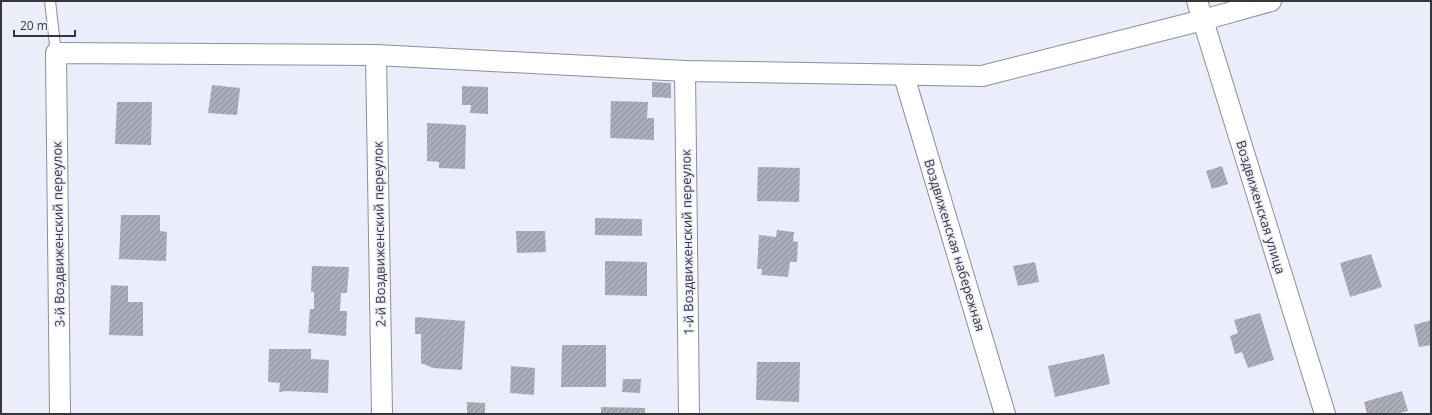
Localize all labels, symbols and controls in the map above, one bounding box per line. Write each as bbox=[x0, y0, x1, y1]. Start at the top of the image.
scale bar bbox=[14, 12, 75, 38]
text: 20 m bbox=[20, 17, 48, 34]
street label: Воздвиженская улица bbox=[1232, 138, 1290, 276]
street label: 3-й Воздвиженский переулок bbox=[47, 141, 69, 327]
street label: 2-й Воздвиженский переулок bbox=[368, 141, 390, 327]
street label: 1-й Воздвиженский переулок bbox=[676, 149, 698, 335]
street label: Воздвиженская набережная bbox=[920, 157, 990, 333]

